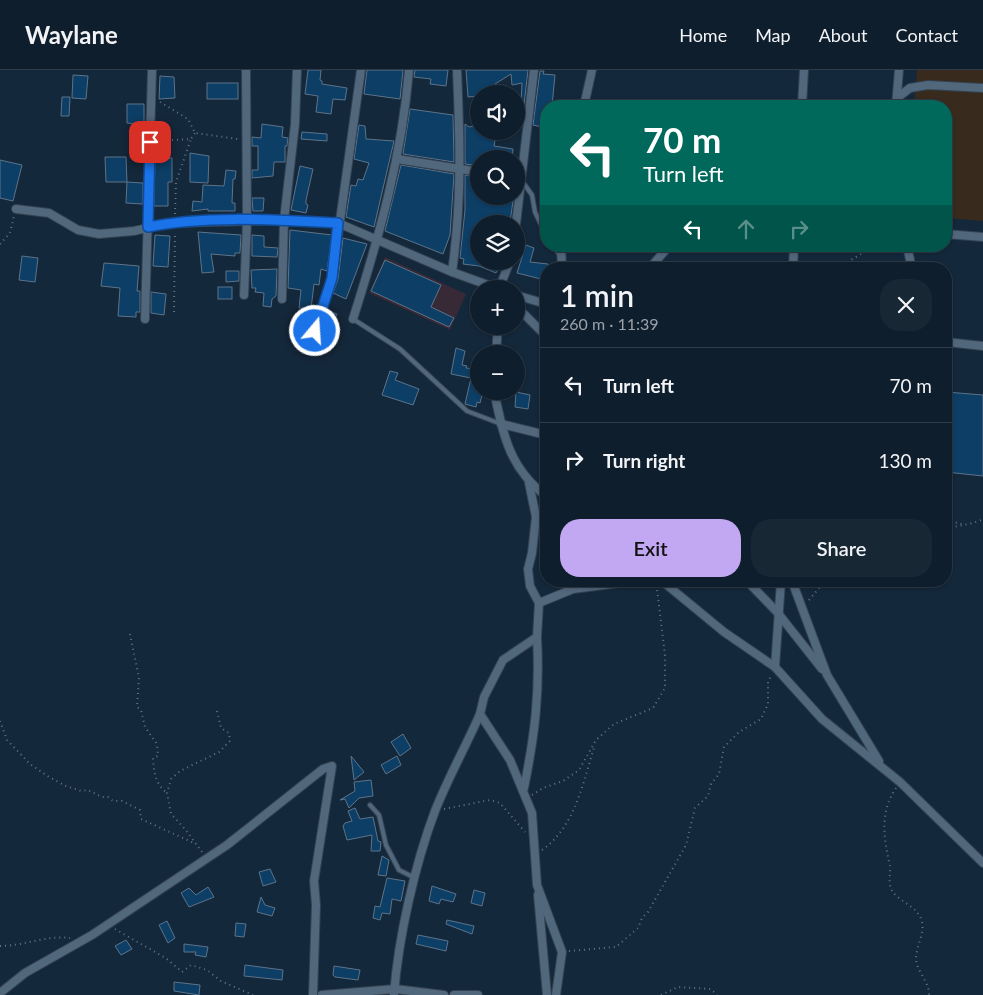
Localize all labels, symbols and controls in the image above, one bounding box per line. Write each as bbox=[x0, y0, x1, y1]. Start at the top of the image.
text: Waylane bbox=[25, 20, 118, 49]
text: Home bbox=[679, 24, 727, 46]
text: Map bbox=[755, 24, 791, 46]
text: About bbox=[819, 24, 868, 46]
text: Contact bbox=[896, 24, 958, 46]
map controls bbox=[470, 85, 525, 400]
button: sound bbox=[470, 85, 525, 140]
text: 70 m bbox=[643, 118, 721, 160]
icon: left bbox=[560, 120, 625, 185]
pin bbox=[129, 121, 171, 163]
icon: arrive bbox=[136, 128, 164, 156]
button: search bbox=[470, 150, 525, 205]
text: Turn left bbox=[643, 160, 724, 187]
button: layers bbox=[470, 215, 525, 270]
icon: left bbox=[679, 215, 707, 243]
icon: ahead bbox=[732, 215, 760, 243]
icon: right bbox=[785, 215, 813, 243]
text: 1 min bbox=[560, 277, 634, 313]
button: close bbox=[880, 279, 932, 331]
button: + bbox=[470, 280, 525, 335]
position arrow bbox=[288, 304, 340, 356]
text: 260 m · 11:39 bbox=[560, 314, 659, 333]
button: − bbox=[470, 345, 525, 400]
icon: left bbox=[560, 371, 588, 399]
text: Turn left bbox=[603, 374, 674, 397]
text: 70 m bbox=[889, 374, 932, 397]
icon: right bbox=[560, 446, 588, 474]
text: Turn right bbox=[603, 449, 685, 472]
text: 130 m bbox=[878, 449, 932, 472]
button: Exit bbox=[560, 519, 741, 577]
button: Share bbox=[751, 519, 932, 577]

